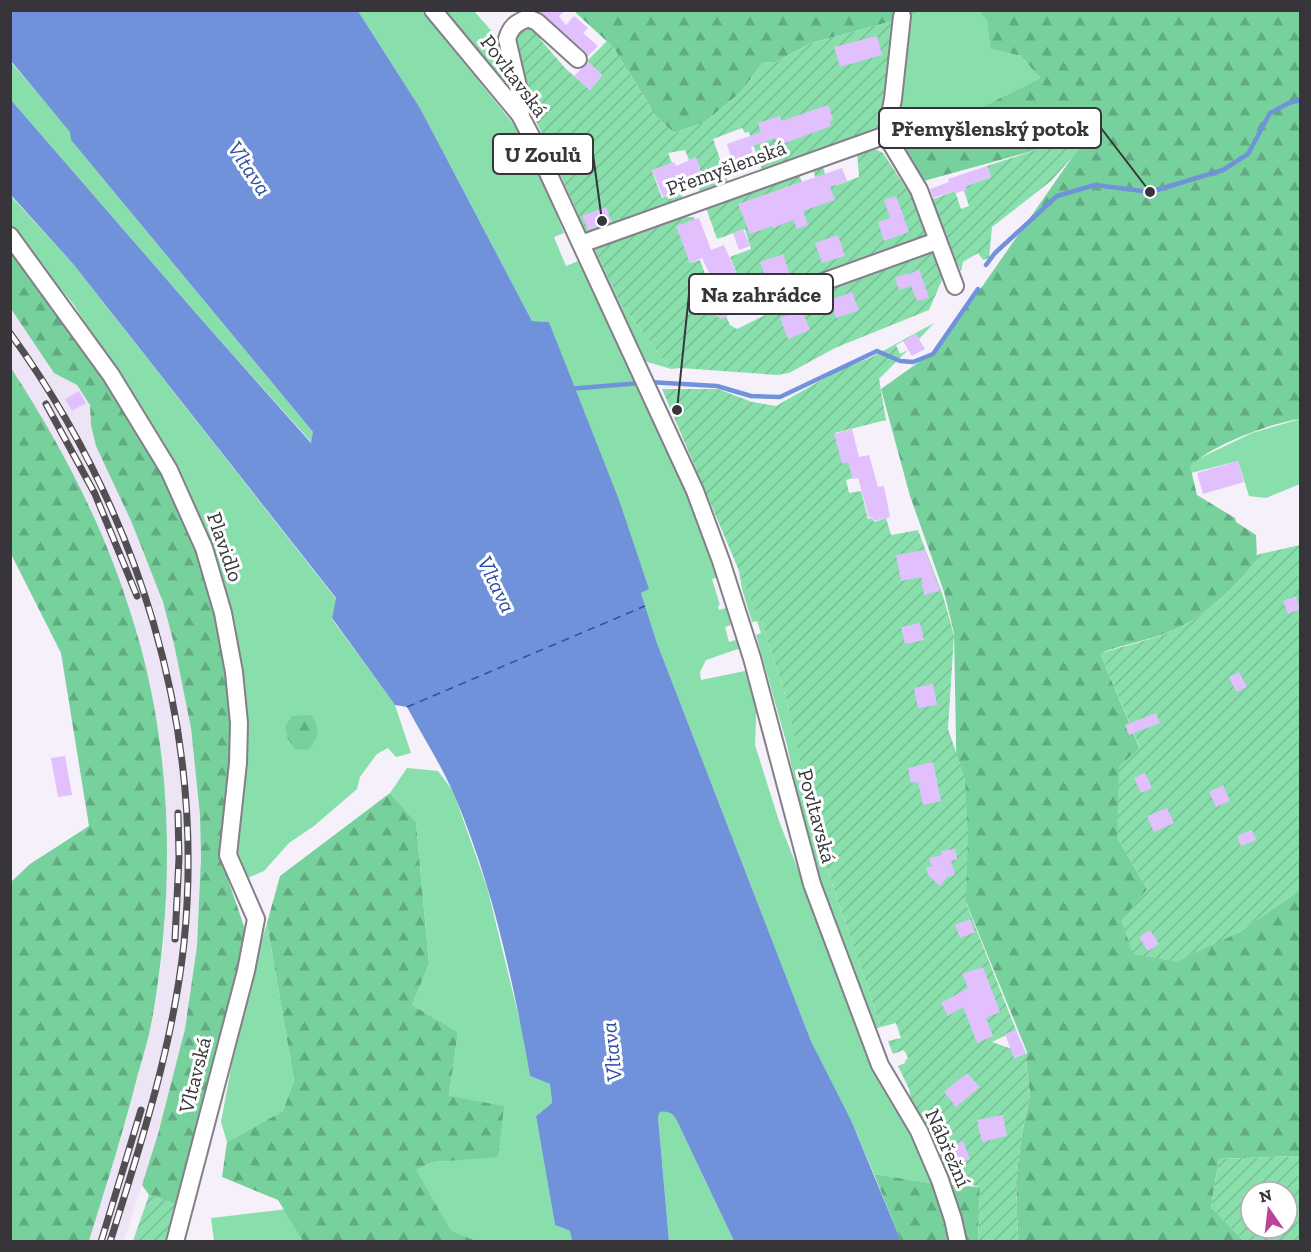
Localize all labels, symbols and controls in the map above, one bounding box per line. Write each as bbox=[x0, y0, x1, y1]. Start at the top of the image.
street label: Povltavská bbox=[475, 30, 553, 122]
callout: Přemyšlenský potok bbox=[879, 108, 1101, 148]
text: Přemyšlenský potok bbox=[891, 115, 1089, 142]
callout: U Zoulů bbox=[493, 134, 593, 174]
street label: Přemyšlenská bbox=[662, 134, 789, 201]
water label: Vltava bbox=[222, 136, 277, 200]
text: U Zoulů bbox=[505, 141, 581, 168]
callout: Na zahrádce bbox=[689, 274, 833, 314]
text: Na zahrádce bbox=[701, 281, 821, 308]
street label: Plavidlo bbox=[202, 509, 249, 585]
water label: Vltava bbox=[471, 552, 522, 617]
street label: Povltavská bbox=[793, 766, 842, 866]
water label: Vltava bbox=[595, 1021, 628, 1083]
street label: Vltavská bbox=[173, 1034, 216, 1116]
street label: Nábřežní bbox=[920, 1105, 977, 1191]
north arrow bbox=[1239, 1180, 1299, 1240]
text: N bbox=[1257, 1185, 1274, 1207]

